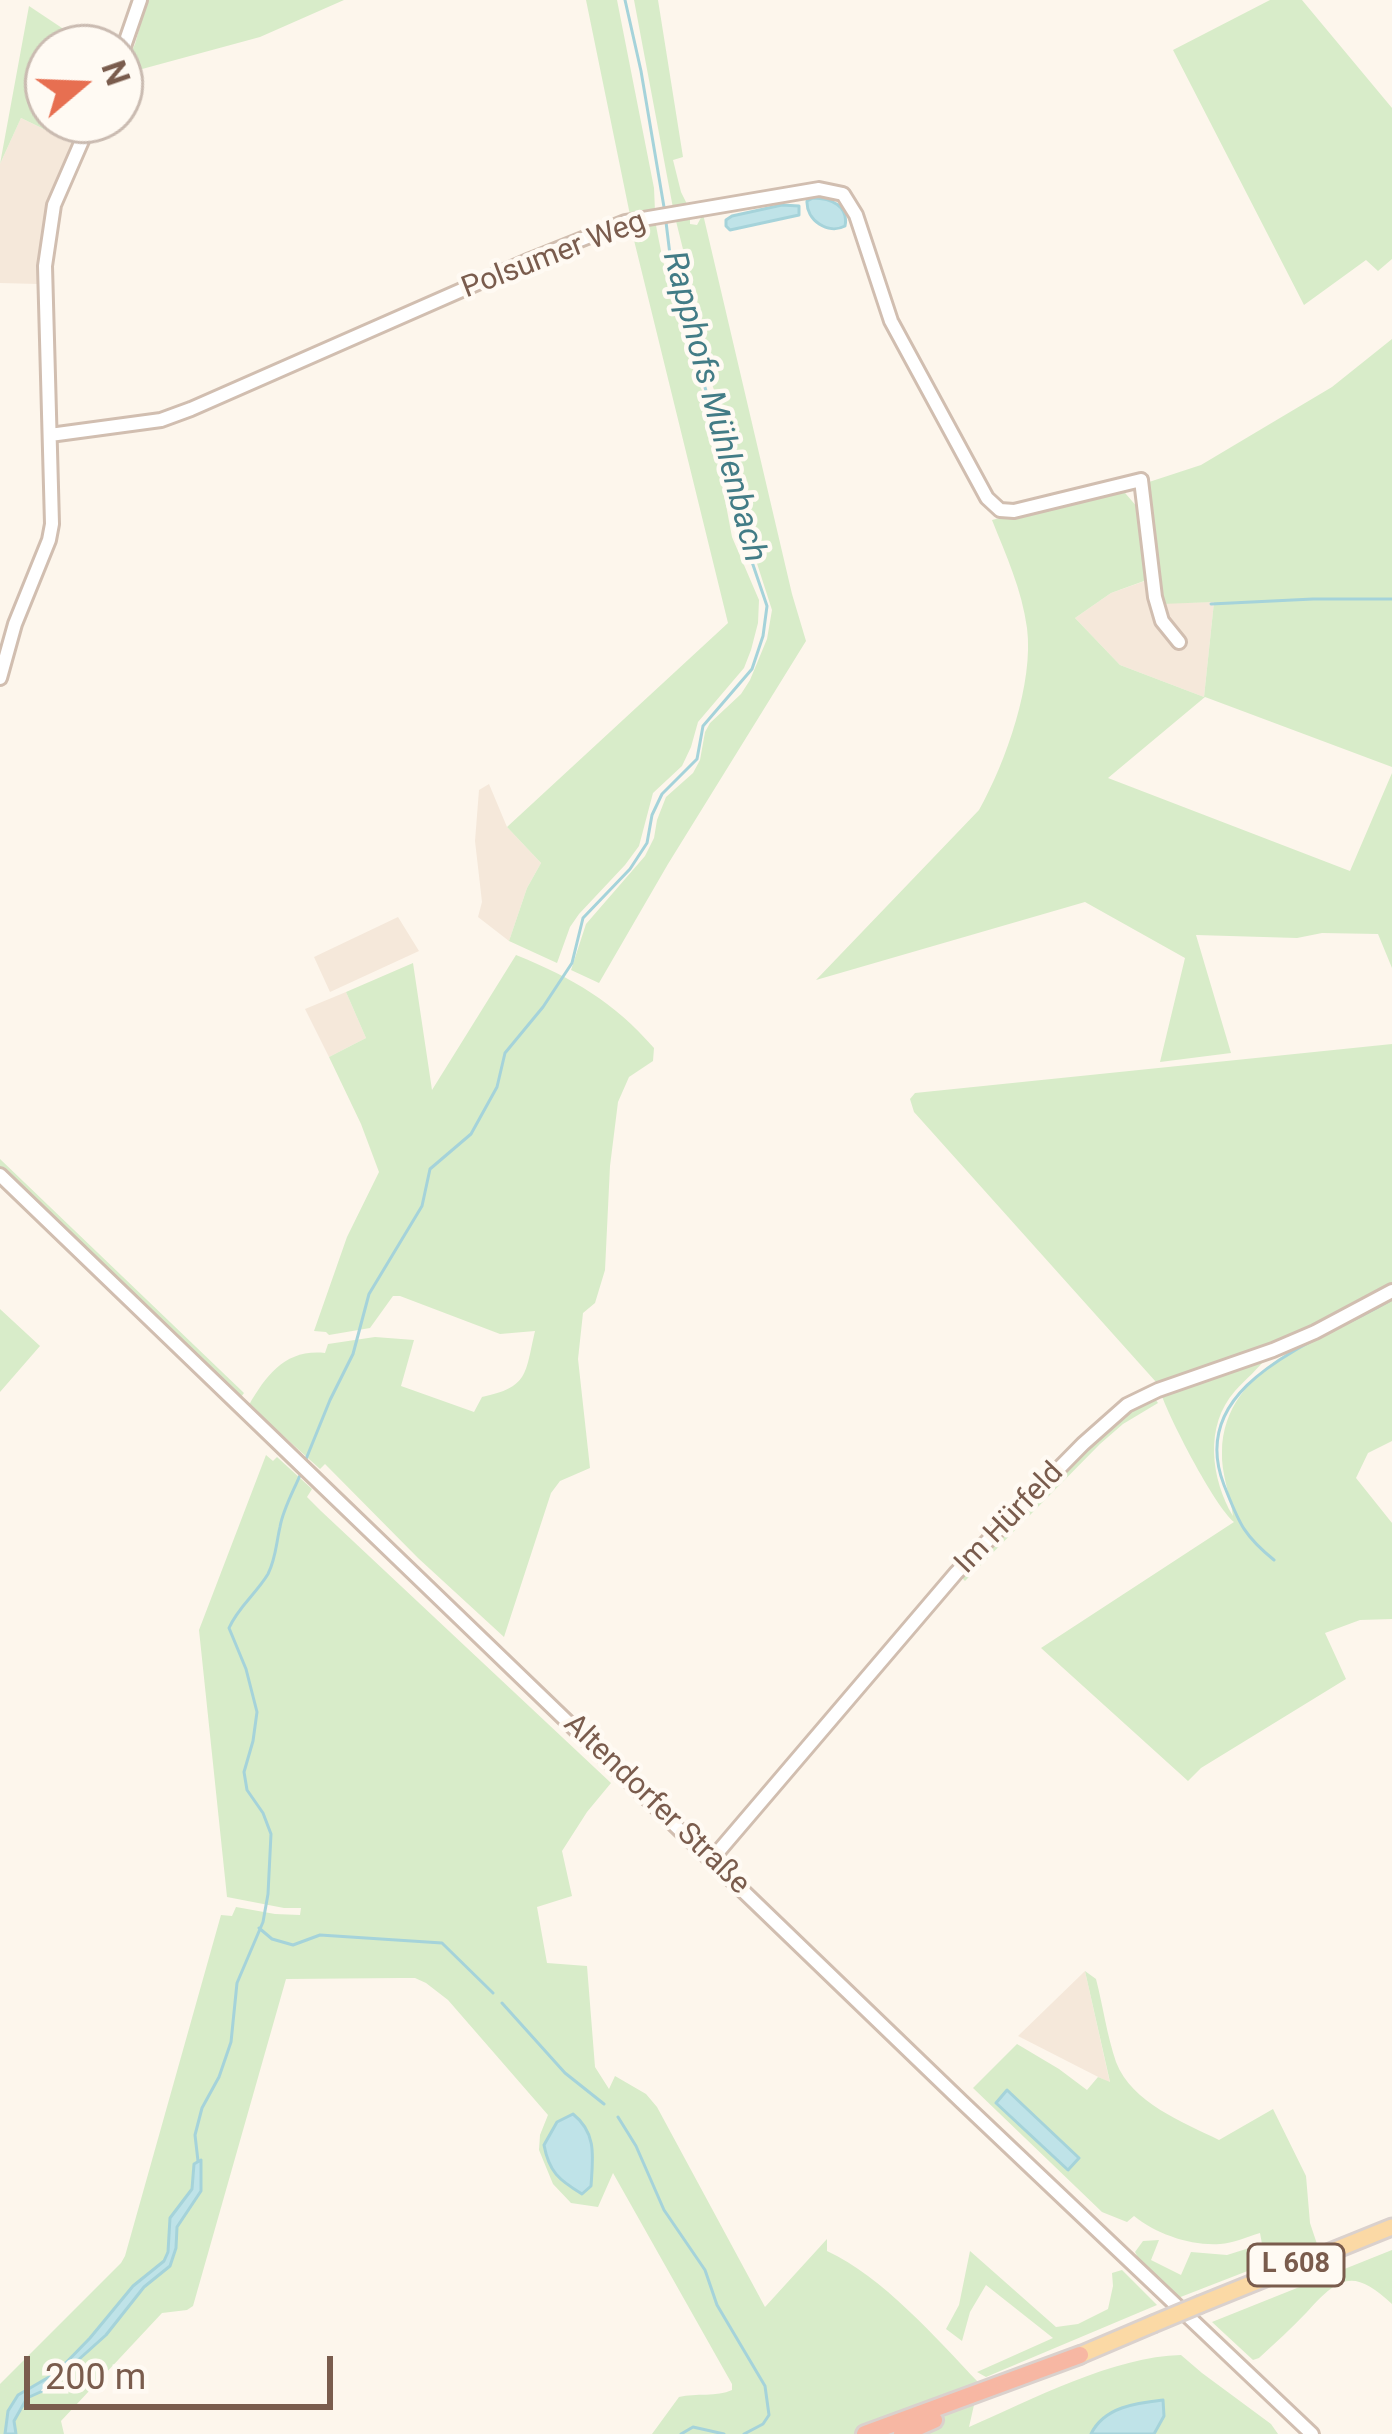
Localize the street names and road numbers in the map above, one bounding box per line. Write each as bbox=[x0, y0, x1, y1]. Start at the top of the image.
street label: Polsumer Weg bbox=[457, 204, 651, 308]
street label: Im Hürfeld bbox=[948, 1456, 1072, 1582]
street label: Altendorfer Straße bbox=[556, 1707, 756, 1903]
road number: L 608 bbox=[1248, 2244, 1344, 2286]

